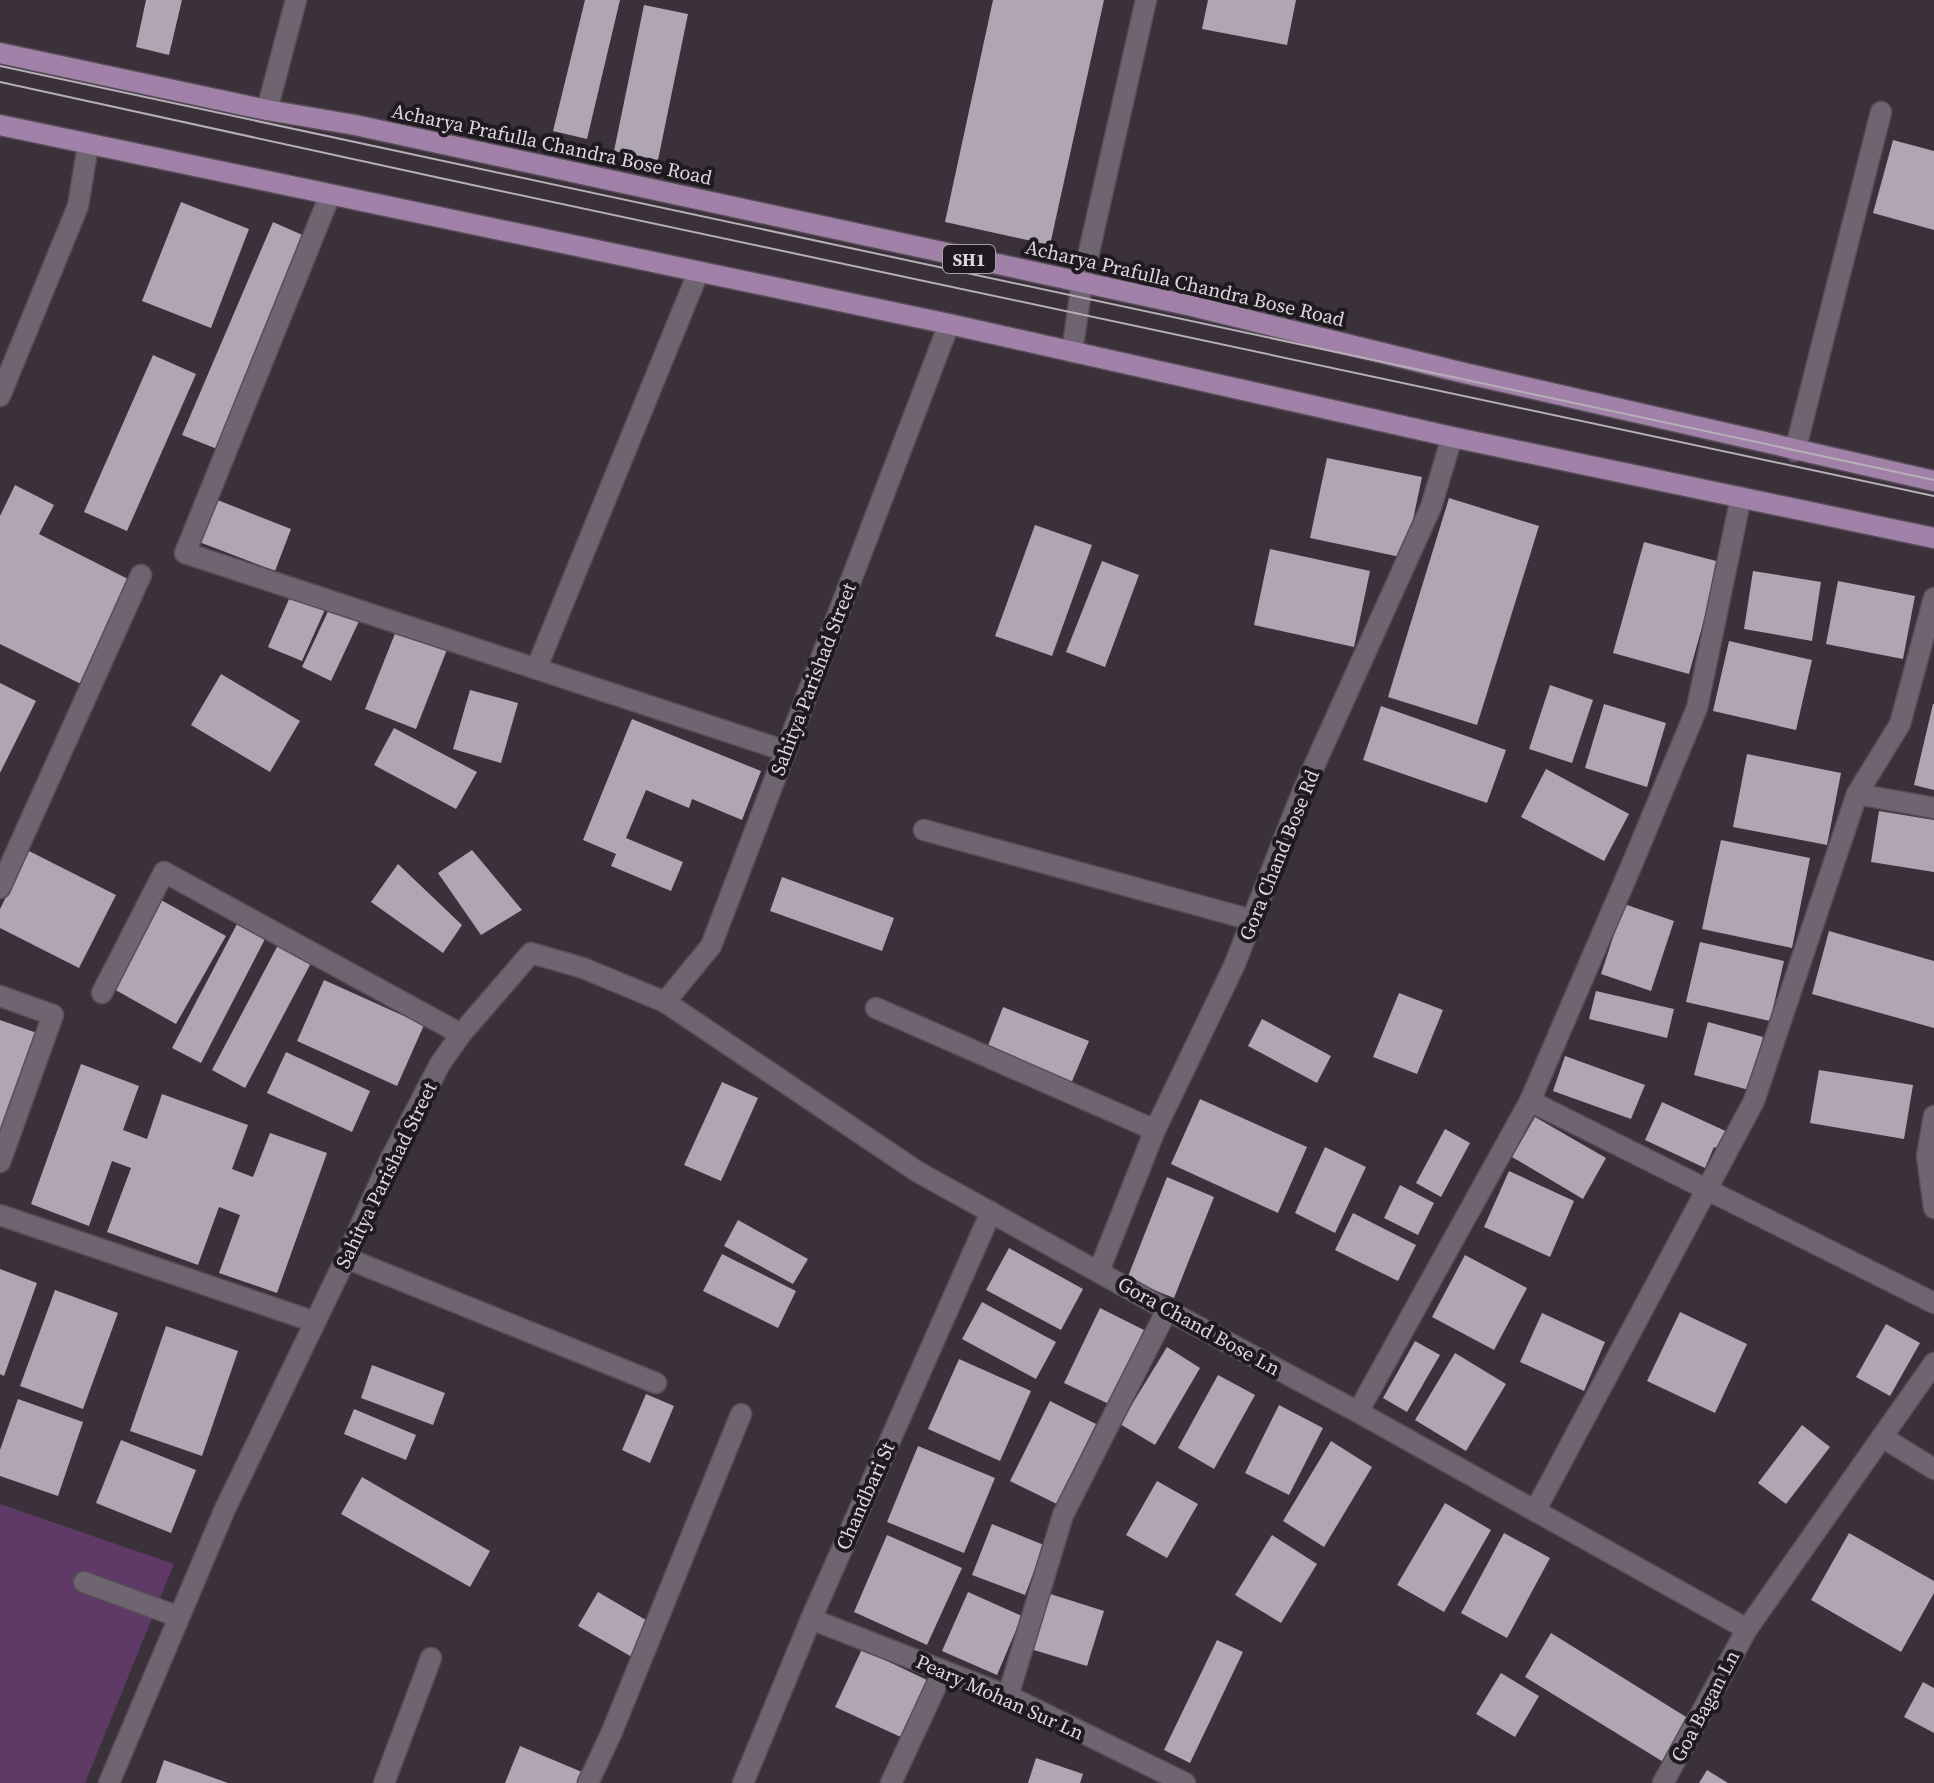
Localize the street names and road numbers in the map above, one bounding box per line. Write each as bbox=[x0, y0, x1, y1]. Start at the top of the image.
street label: Acharya Prafulla Chandra Bose Road bbox=[389, 96, 715, 192]
street label: Acharya Prafulla Chandra Bose Road bbox=[1023, 233, 1348, 334]
road number: SH1 bbox=[943, 245, 995, 273]
street label: Sahitya Parishad Street bbox=[763, 578, 863, 779]
street label: Gora Chand Bose Rd bbox=[1232, 765, 1326, 945]
street label: Sahitya Parishad Street bbox=[329, 1077, 444, 1273]
street label: Gora Chand Bose Ln bbox=[1113, 1270, 1285, 1382]
street label: Chandbari St bbox=[829, 1437, 901, 1554]
street label: Goa Bagan Ln bbox=[1664, 1645, 1746, 1767]
street label: Peary Mohan Sur Ln bbox=[912, 1647, 1088, 1747]

